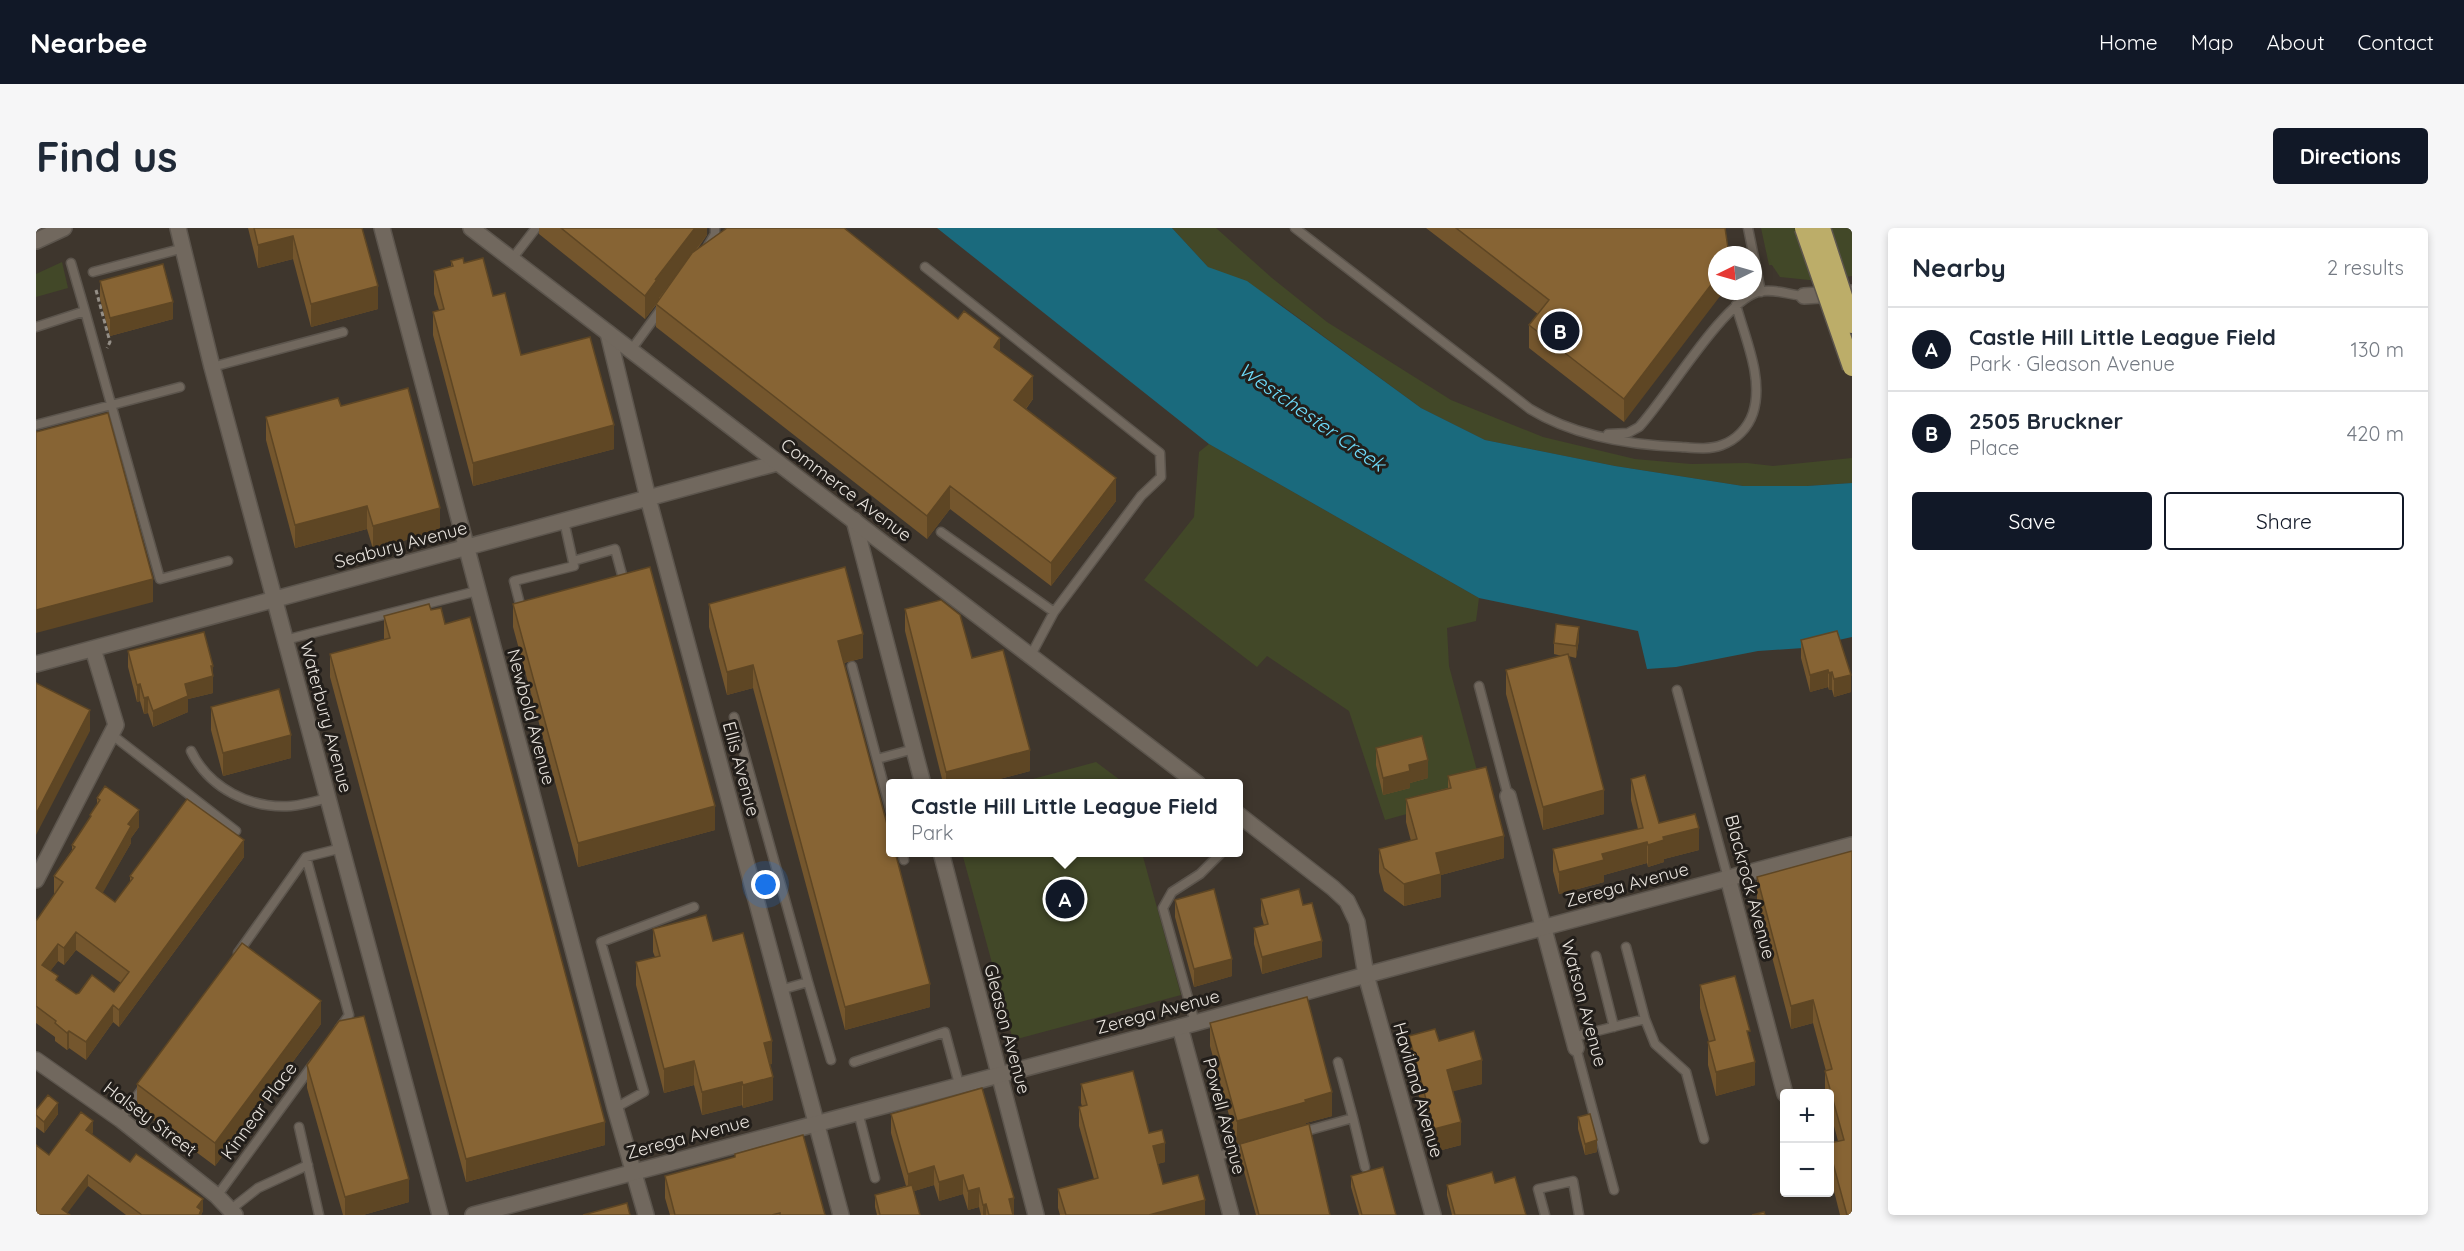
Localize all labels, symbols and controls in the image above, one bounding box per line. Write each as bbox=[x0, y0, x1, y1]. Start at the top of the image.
text: Nearbee bbox=[30, 25, 148, 60]
text: Home bbox=[2099, 29, 2158, 55]
text: Map bbox=[2191, 29, 2234, 55]
text: About bbox=[2267, 29, 2325, 55]
text: Contact bbox=[2358, 29, 2434, 55]
button: Directions bbox=[2273, 128, 2428, 184]
text: Find us bbox=[36, 130, 178, 183]
north arrow bbox=[1708, 246, 1762, 300]
text: Nearby bbox=[1912, 251, 2006, 284]
text: 2 results bbox=[2327, 255, 2404, 280]
pin: B bbox=[1540, 308, 1580, 354]
text: Castle Hill Little League Field bbox=[1969, 323, 2276, 351]
text: A bbox=[1925, 337, 1938, 362]
text: 130 m bbox=[2351, 337, 2404, 362]
text: Park · Gleason Avenue bbox=[1969, 351, 2175, 376]
water label: Westchester Creek bbox=[1234, 357, 1392, 478]
text: 2505 Bruckner bbox=[1969, 407, 2123, 435]
text: B bbox=[1925, 421, 1938, 446]
text: 420 m bbox=[2347, 421, 2404, 446]
street label: Commerce Avenue bbox=[776, 433, 916, 546]
text: Place bbox=[1969, 435, 2019, 460]
button: Save bbox=[1912, 492, 2152, 550]
button: Share bbox=[2164, 492, 2404, 550]
street label: Seabury Avenue bbox=[332, 516, 470, 573]
street label: Waterbury Avenue bbox=[295, 639, 358, 795]
street label: Newbold Avenue bbox=[502, 646, 561, 787]
street label: Ellis Avenue bbox=[718, 719, 765, 819]
popup bbox=[886, 779, 1243, 857]
text: Castle Hill Little League Field bbox=[911, 792, 1218, 820]
street label: Blackrock Avenue bbox=[1720, 812, 1781, 962]
text: Park bbox=[911, 820, 953, 845]
street label: Zerega Avenue bbox=[1563, 857, 1691, 912]
your location bbox=[751, 870, 780, 899]
pin: A bbox=[1046, 876, 1084, 922]
street label: Watson Avenue bbox=[1556, 937, 1613, 1069]
street label: Gleason Avenue bbox=[979, 961, 1036, 1096]
street label: Zerega Avenue bbox=[1094, 984, 1222, 1039]
street label: Haviland Avenue bbox=[1388, 1019, 1449, 1160]
street label: Powell Avenue bbox=[1198, 1055, 1251, 1177]
street label: Kinnear Place bbox=[215, 1057, 302, 1164]
street label: Halsey Street bbox=[99, 1076, 201, 1161]
map controls bbox=[1780, 1089, 1834, 1197]
button: + bbox=[1780, 1089, 1834, 1143]
street label: Zerega Avenue bbox=[624, 1109, 752, 1164]
button: − bbox=[1780, 1143, 1834, 1197]

